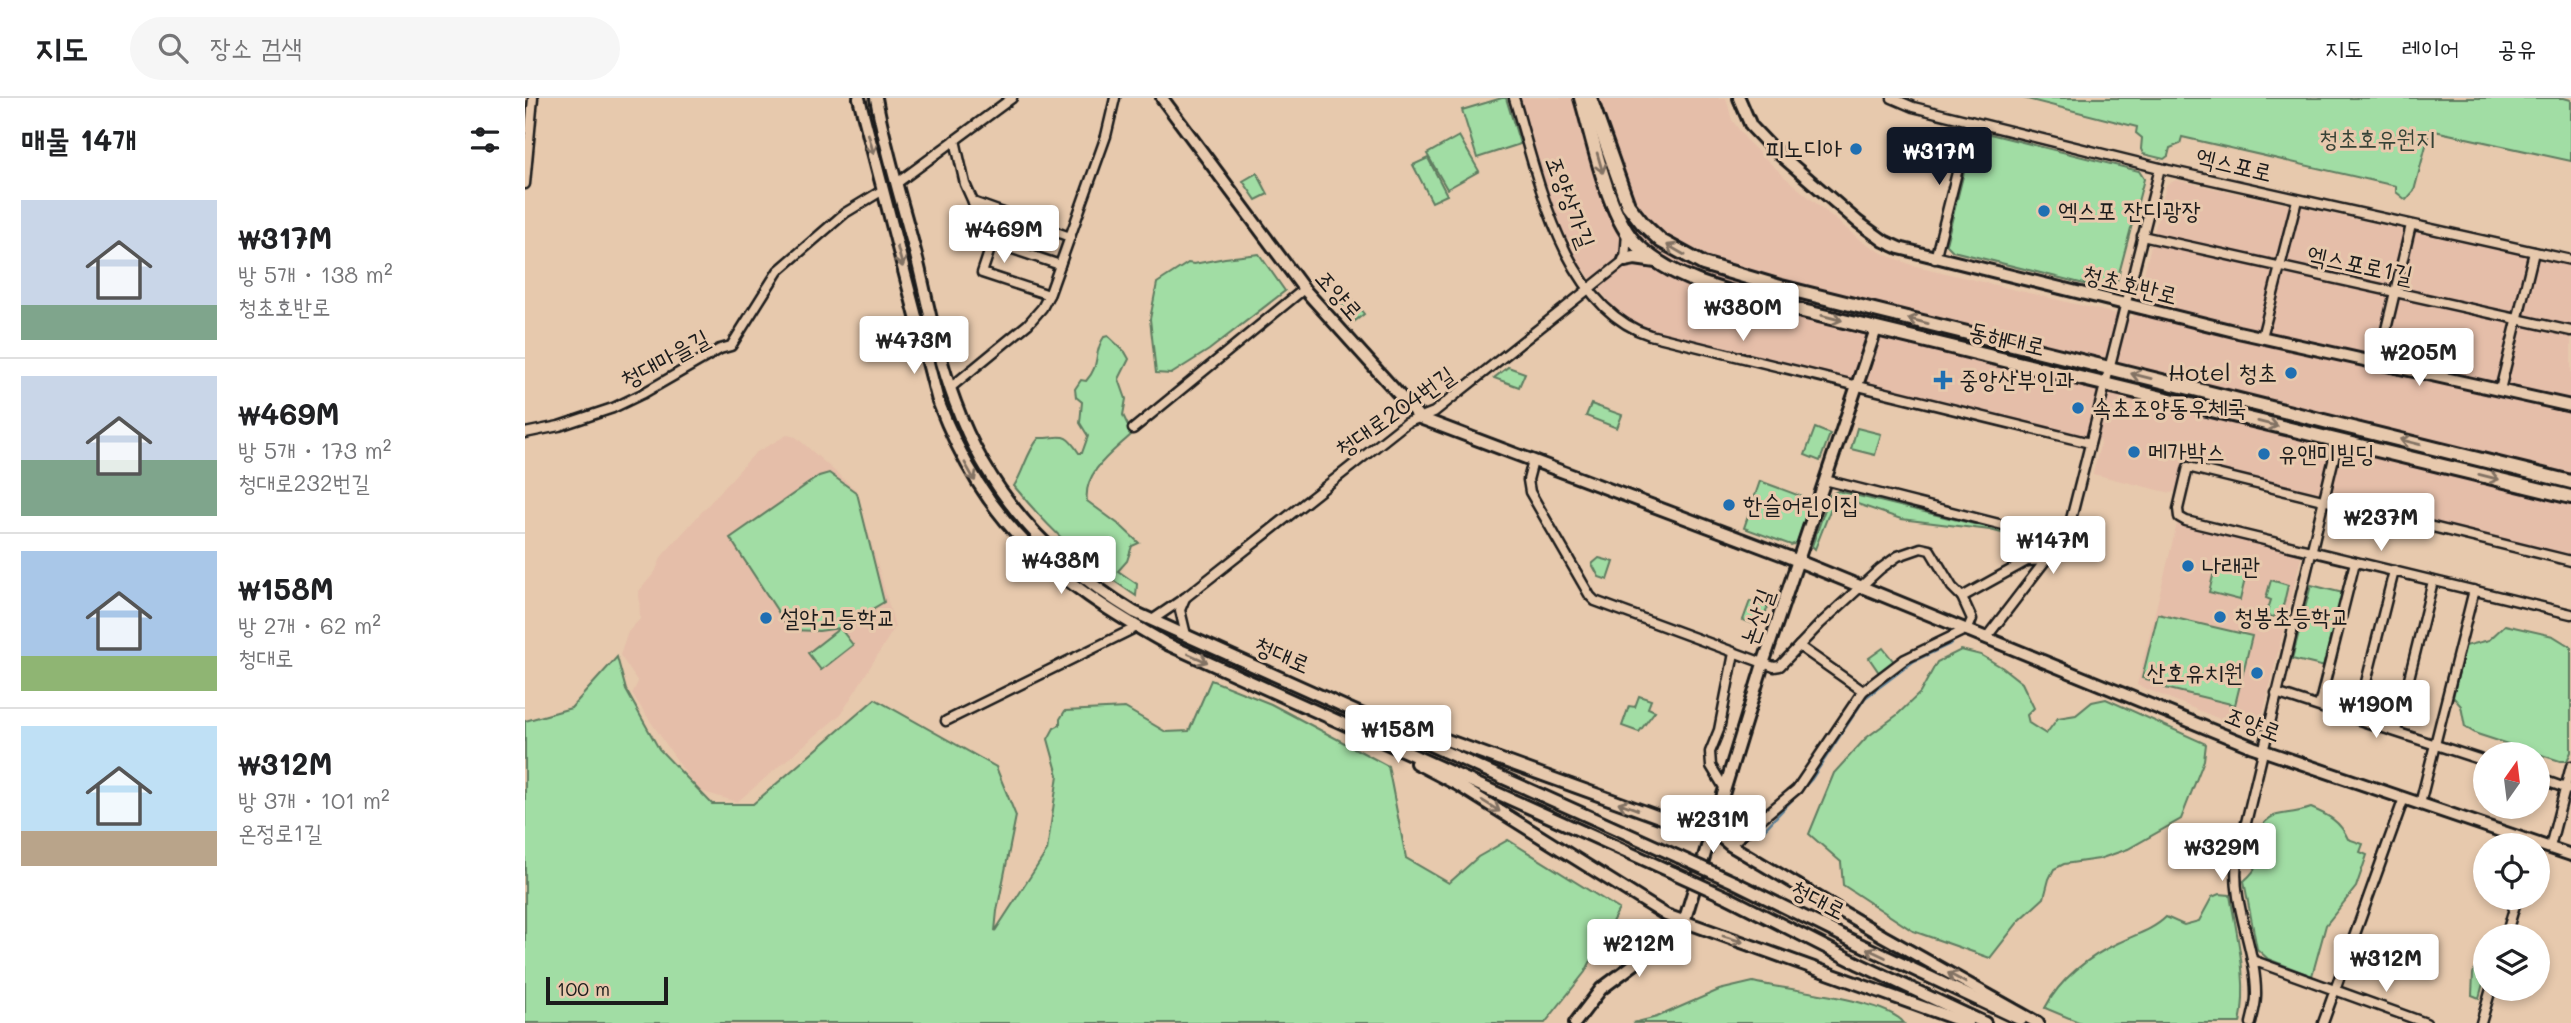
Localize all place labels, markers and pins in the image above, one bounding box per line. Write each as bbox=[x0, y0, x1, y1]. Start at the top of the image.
pin: ₩317M bbox=[1890, 127, 1988, 187]
place label: 피노디아 bbox=[1765, 132, 1842, 163]
marker: 피노디아 bbox=[1848, 141, 1864, 157]
place label: 엑스포 잔디광장 bbox=[2058, 194, 2201, 225]
marker: 엑스포 잔디광장 bbox=[2036, 203, 2052, 219]
pin: ₩469M bbox=[955, 206, 1053, 265]
pin: ₩380M bbox=[1694, 284, 1792, 343]
pin: ₩473M bbox=[865, 316, 963, 376]
pin: ₩205M bbox=[2370, 328, 2468, 388]
place label: Hotel 청초 bbox=[2168, 356, 2277, 387]
place label: 중앙산부인과 bbox=[1959, 363, 2075, 394]
marker: Hotel 청초 bbox=[2283, 365, 2299, 381]
marker: 중앙산부인과 bbox=[1933, 370, 1953, 390]
place label: 속초조양동우체국 bbox=[2092, 391, 2247, 422]
marker: 속초조양동우체국 bbox=[2070, 400, 2086, 416]
place label: 메가박스 bbox=[2148, 435, 2225, 466]
place label: 유앤미빌딩 bbox=[2278, 437, 2375, 468]
marker: 메가박스 bbox=[2126, 444, 2142, 460]
marker: 유앤미빌딩 bbox=[2256, 446, 2272, 462]
place label: 한슬어린이집 bbox=[1743, 488, 1859, 519]
pin: ₩237M bbox=[2332, 494, 2430, 553]
marker: 한슬어린이집 bbox=[1721, 497, 1737, 513]
pin: ₩147M bbox=[2004, 517, 2102, 576]
pin: ₩438M bbox=[1012, 536, 1110, 596]
place label: 나래관 bbox=[2202, 549, 2260, 580]
marker: 나래관 bbox=[2180, 558, 2196, 574]
place label: 청봉초등학교 bbox=[2234, 600, 2350, 631]
place label: 설악고등학교 bbox=[780, 601, 896, 632]
marker: 청봉초등학교 bbox=[2212, 609, 2228, 625]
marker: 설악고등학교 bbox=[758, 610, 774, 626]
place label: 산호유치원 bbox=[2146, 656, 2243, 687]
marker: 산호유치원 bbox=[2249, 665, 2265, 681]
pin: ₩190M bbox=[2327, 680, 2425, 740]
pin: ₩158M bbox=[1349, 706, 1447, 765]
pin: ₩231M bbox=[1664, 796, 1762, 855]
pin: ₩329M bbox=[2173, 824, 2271, 883]
pin: ₩212M bbox=[1590, 920, 1688, 979]
pin: ₩312M bbox=[2337, 934, 2435, 994]

